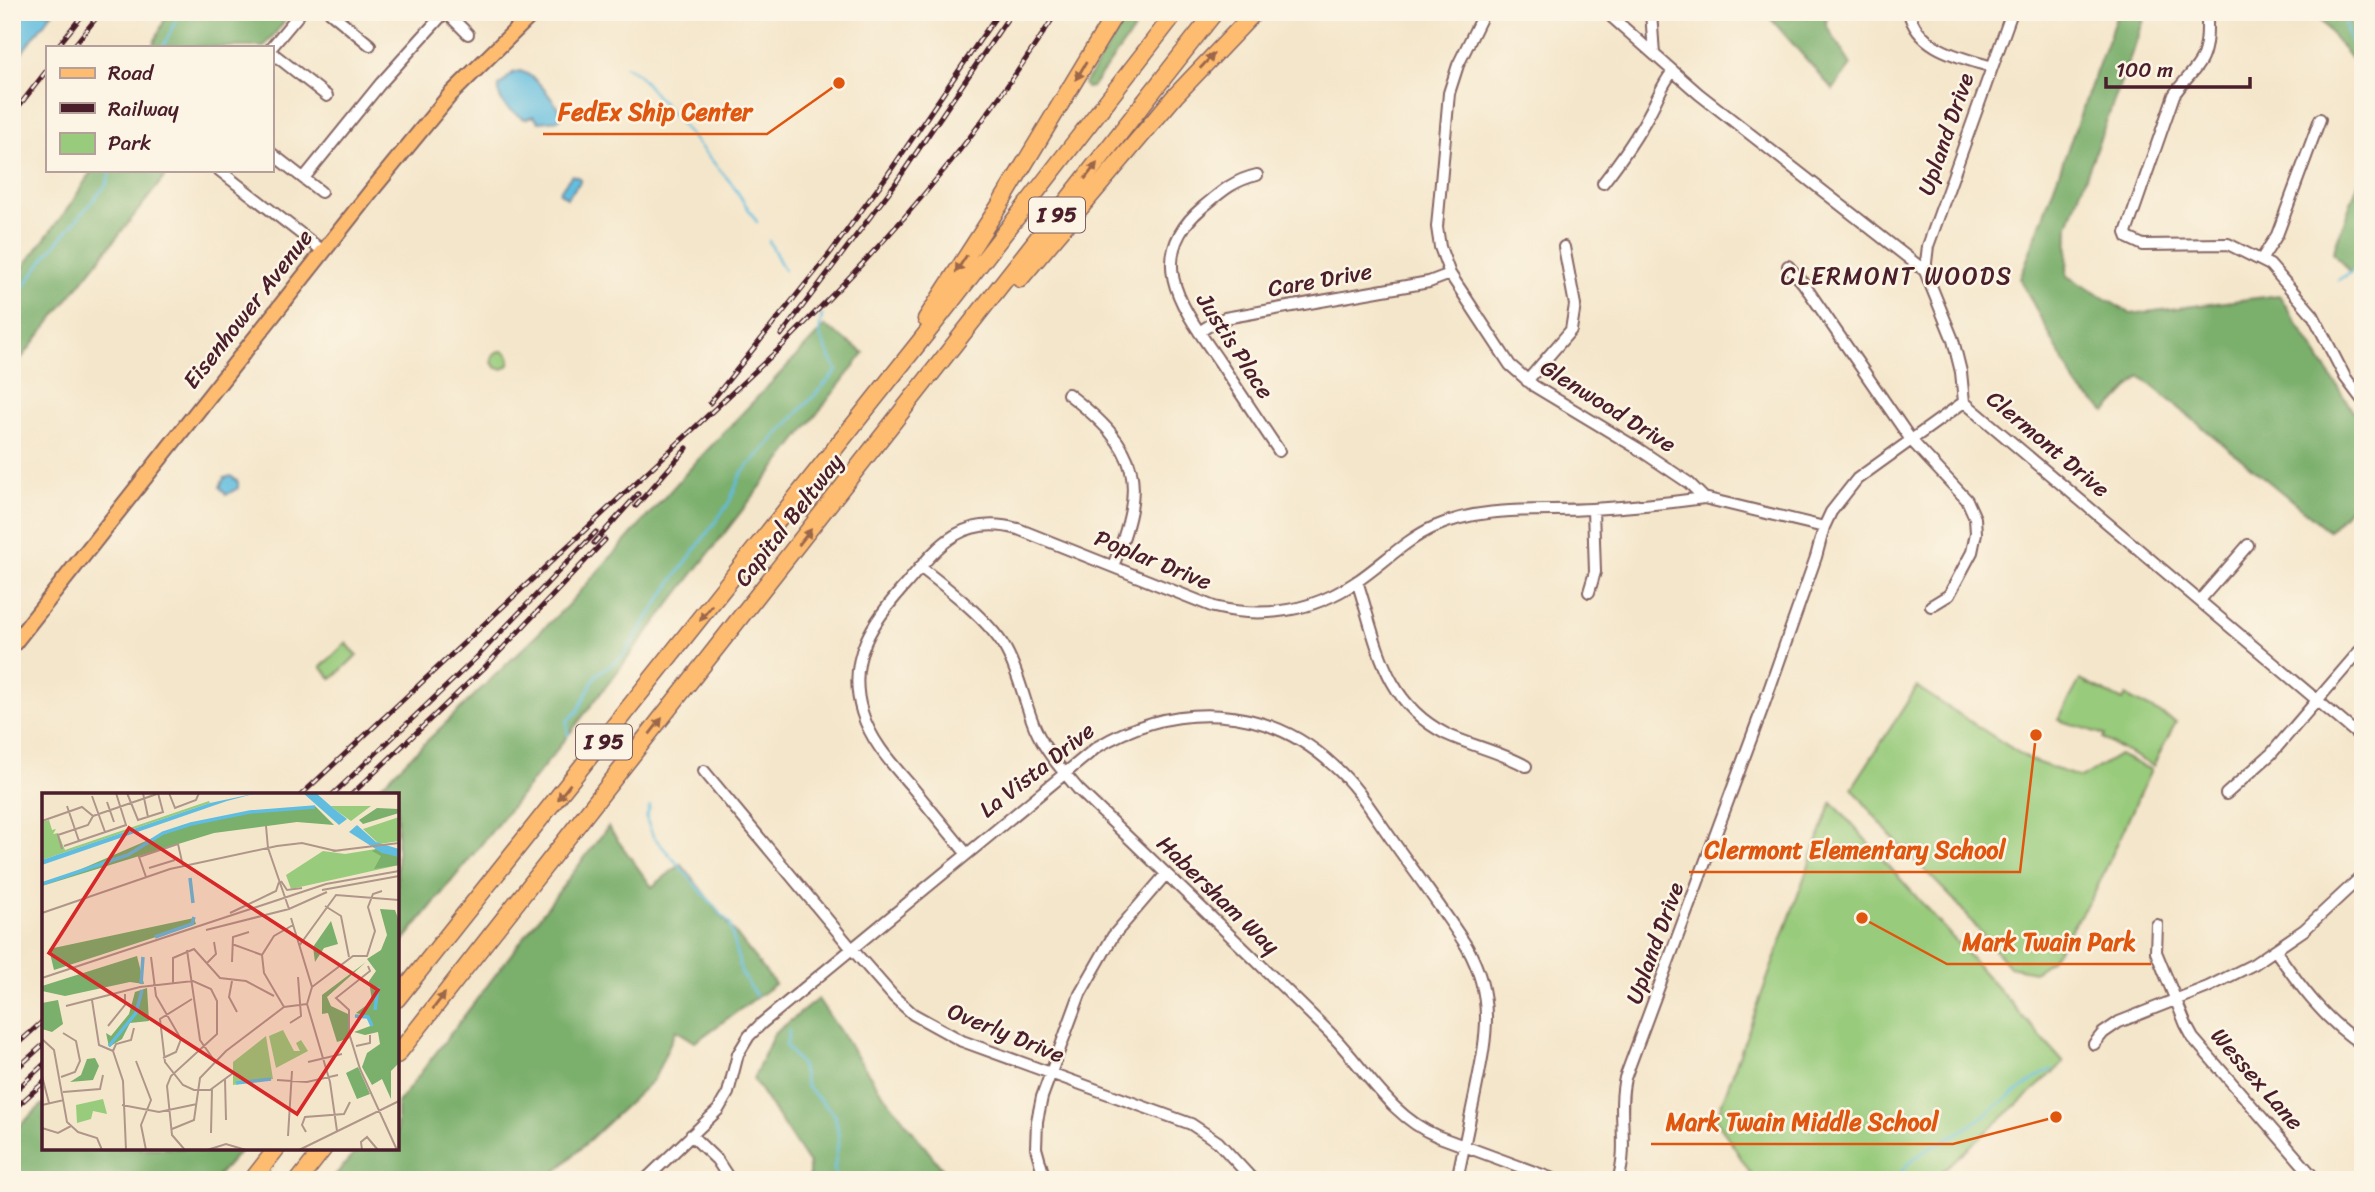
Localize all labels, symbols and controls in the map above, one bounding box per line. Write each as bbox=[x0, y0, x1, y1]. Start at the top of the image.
legend bbox=[46, 46, 273, 172]
scale bar bbox=[2106, 46, 2249, 90]
text: 100 m bbox=[2116, 51, 2173, 89]
one-way arrow bbox=[1199, 52, 1215, 70]
text: Road bbox=[108, 54, 155, 92]
one-way arrow bbox=[1074, 61, 1087, 80]
street label: Upland Drive bbox=[1906, 67, 1986, 201]
callout: FedEx Ship Center bbox=[543, 89, 767, 134]
text: Railway bbox=[108, 90, 179, 128]
text: FedEx Ship Center bbox=[557, 91, 754, 133]
text: Park bbox=[108, 124, 151, 162]
one-way arrow bbox=[1083, 162, 1097, 180]
road number: I 95 bbox=[1029, 198, 1085, 232]
street label: Eisenhower Avenue bbox=[172, 220, 324, 398]
street label: Care Drive bbox=[1265, 251, 1376, 309]
one-way arrow bbox=[955, 255, 968, 274]
district label: CLERMONT WOODS bbox=[1781, 255, 2013, 297]
street label: Justis Place bbox=[1184, 283, 1285, 408]
street label: Glenwood Drive bbox=[1532, 348, 1684, 464]
street label: Clermont Drive bbox=[1977, 379, 2120, 509]
street label: Capital Beltway bbox=[723, 444, 855, 596]
street label: Poplar Drive bbox=[1088, 518, 1218, 602]
one-way arrow bbox=[797, 529, 812, 547]
one-way arrow bbox=[698, 604, 713, 622]
street label: La Vista Drive bbox=[970, 711, 1104, 829]
one-way arrow bbox=[648, 718, 663, 736]
road number: I 95 bbox=[576, 724, 632, 760]
one-way arrow bbox=[557, 782, 572, 800]
inset map bbox=[42, 793, 399, 1150]
street label: Habersham Way bbox=[1146, 825, 1290, 965]
callout: Clermont Elementary School bbox=[1689, 827, 2020, 872]
text: Clermont Elementary School bbox=[1704, 829, 2007, 871]
street label: Upland Drive bbox=[1614, 876, 1696, 1010]
callout: Mark Twain Park bbox=[1947, 919, 2151, 964]
text: Mark Twain Park bbox=[1961, 921, 2136, 963]
street label: Overly Drive bbox=[941, 991, 1071, 1075]
one-way arrow bbox=[432, 993, 447, 1011]
street label: Wessex Lane bbox=[2200, 1018, 2314, 1140]
callout: Mark Twain Middle School bbox=[1651, 1099, 1953, 1144]
text: Mark Twain Middle School bbox=[1665, 1101, 1940, 1143]

